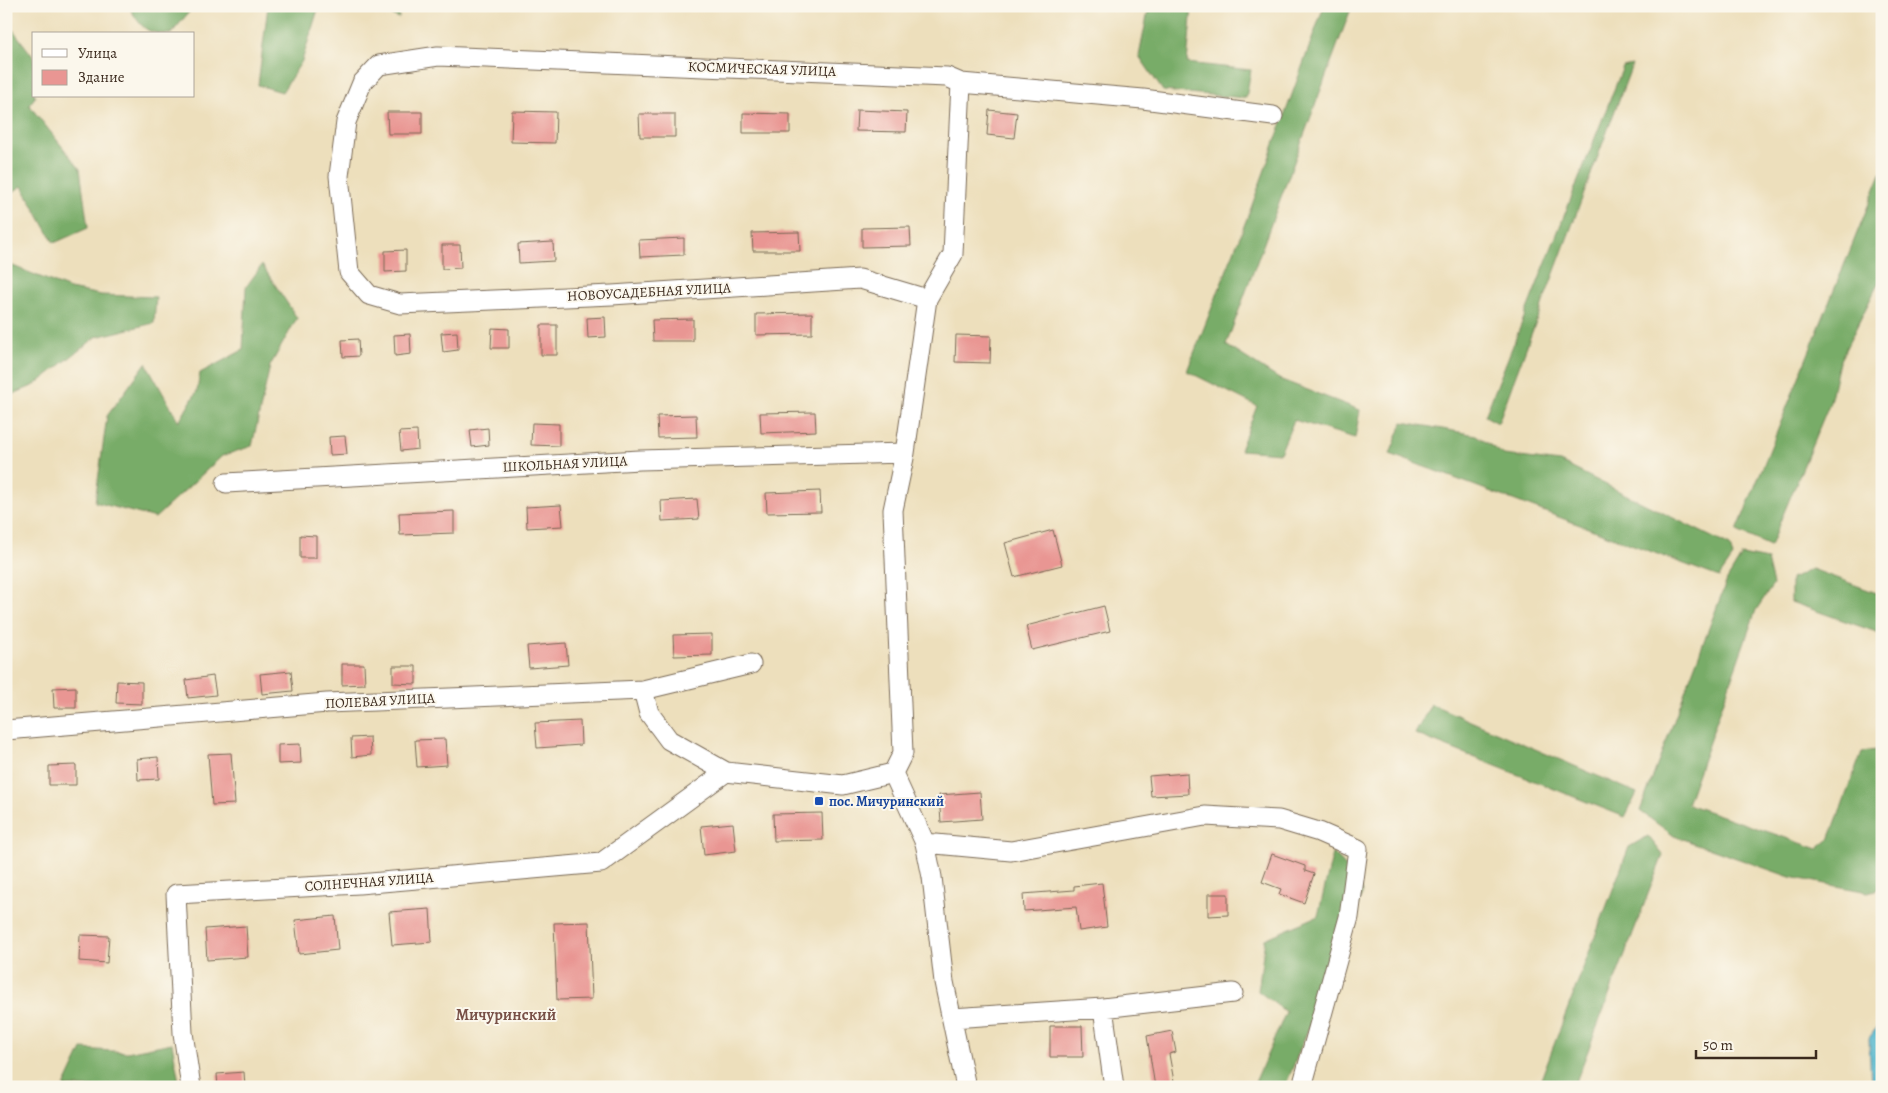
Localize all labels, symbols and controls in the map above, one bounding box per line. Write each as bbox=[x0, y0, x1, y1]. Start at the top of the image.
legend bbox=[32, 32, 195, 98]
text: Улица bbox=[78, 43, 117, 63]
street label: КОСМИЧЕСКАЯ УЛИЦА bbox=[688, 57, 837, 81]
text: Здание bbox=[78, 67, 125, 87]
street label: НОВОУСАДЕБНАЯ УЛИЦА bbox=[567, 278, 732, 306]
street label: ШКОЛЬНАЯ УЛИЦА bbox=[502, 451, 629, 477]
street label: ПОЛЕВАЯ УЛИЦА bbox=[325, 689, 436, 713]
place label: пос. Мичуринский bbox=[829, 792, 944, 811]
marker: пос. Мичуринский bbox=[813, 795, 825, 807]
street label: СОЛНЕЧНАЯ УЛИЦА bbox=[304, 868, 435, 896]
district label: Мичуринский bbox=[456, 1004, 556, 1026]
scale bar bbox=[1696, 1028, 1816, 1060]
text: 50 m bbox=[1703, 1035, 1733, 1055]

